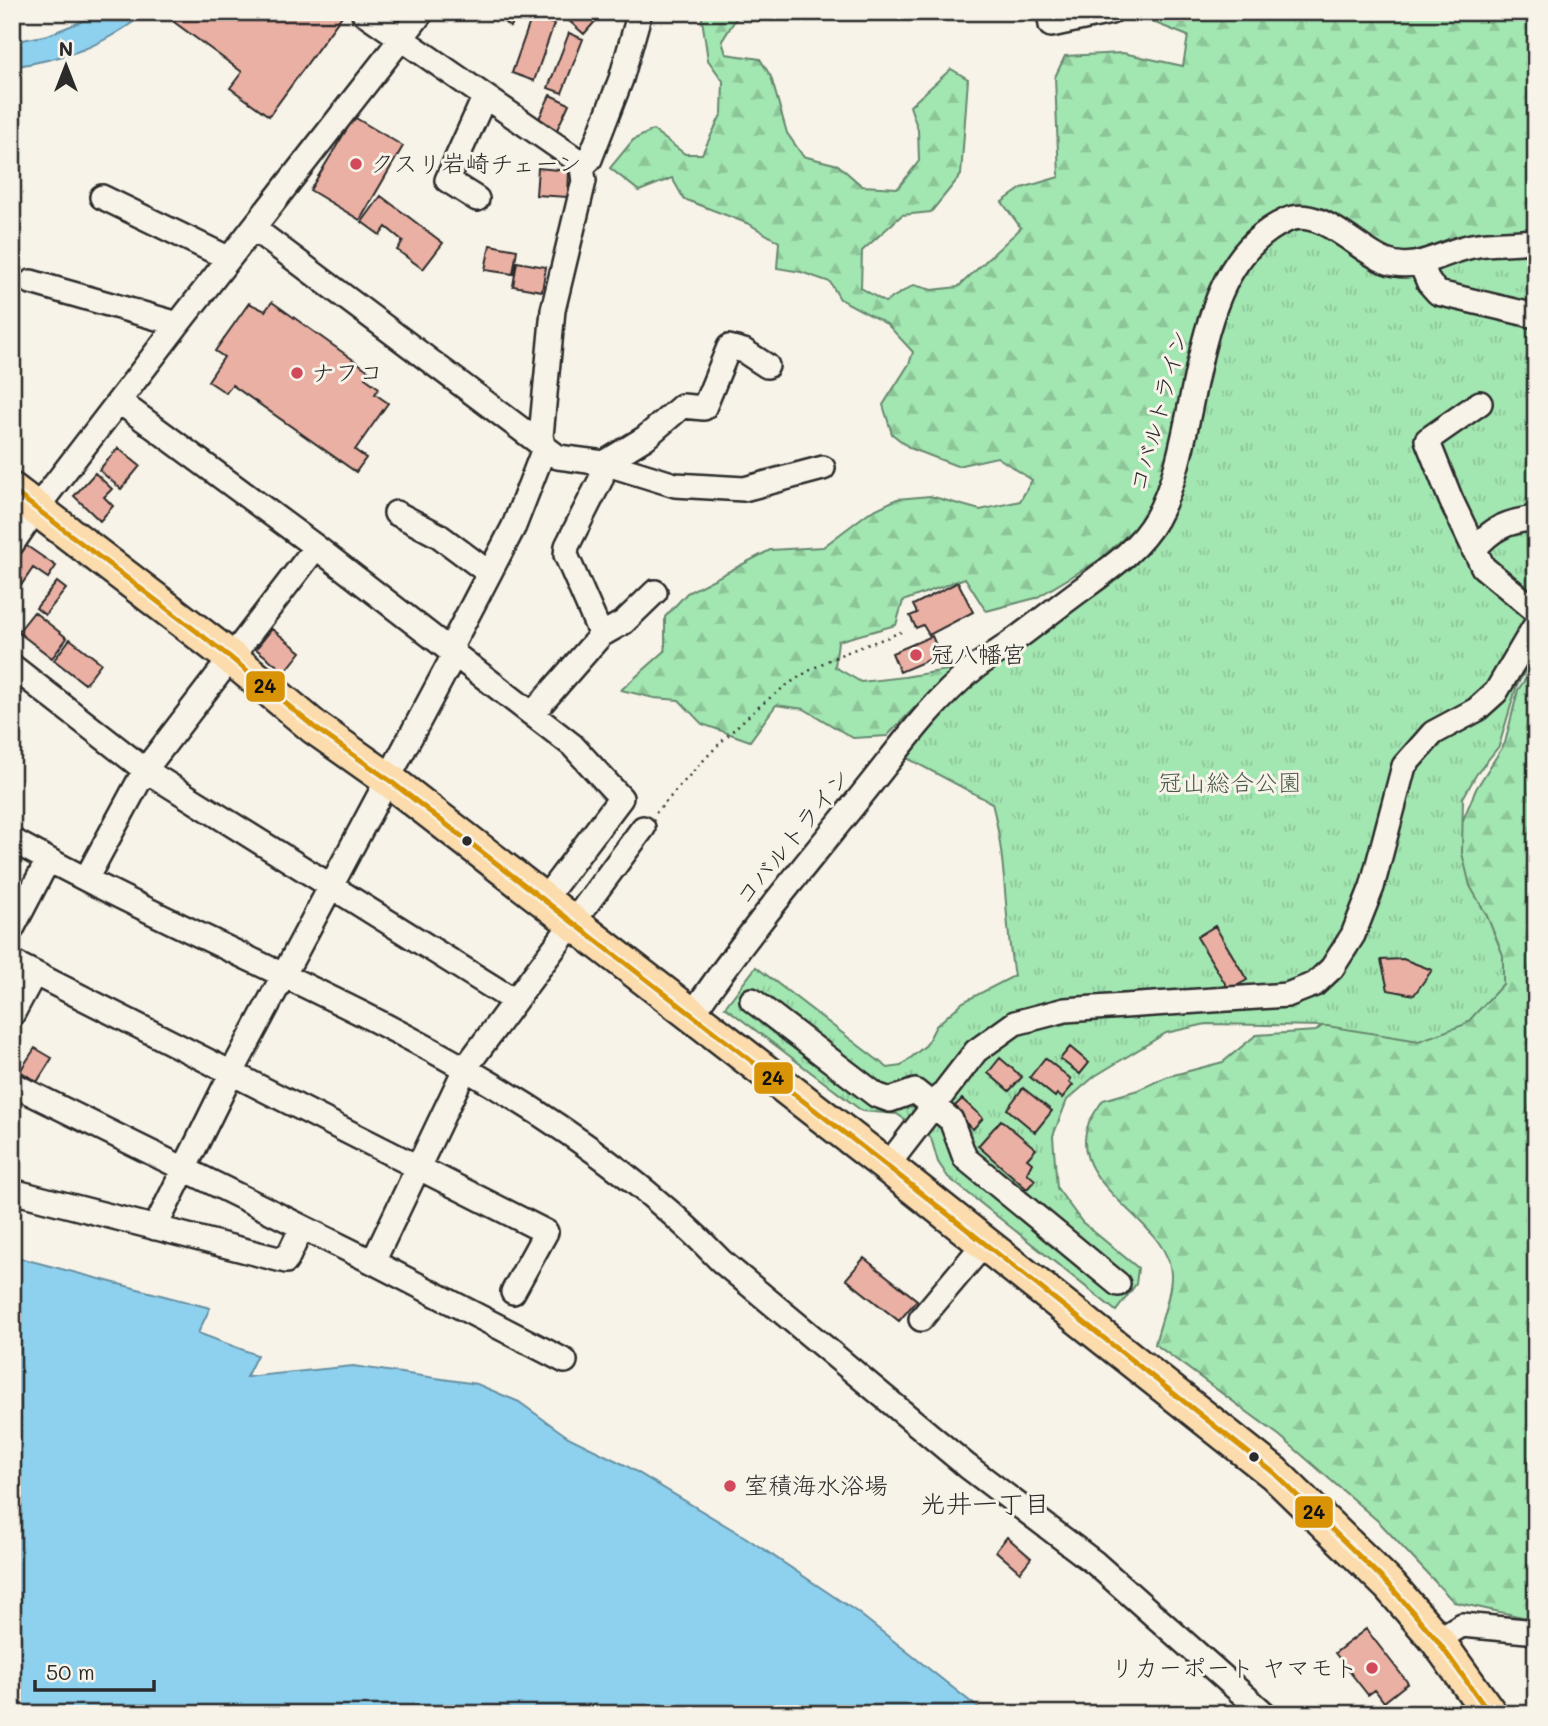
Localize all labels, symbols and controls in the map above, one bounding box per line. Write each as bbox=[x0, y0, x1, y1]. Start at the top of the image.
north arrow bbox=[32, 32, 102, 102]
text: N bbox=[59, 36, 73, 61]
place label: クスリ岩崎チェーン bbox=[370, 147, 582, 178]
marker: クスリ岩崎チェーン bbox=[348, 156, 364, 172]
street label: コバルトライン bbox=[1121, 326, 1194, 495]
place label: ナフコ bbox=[311, 356, 383, 387]
marker: ナフコ bbox=[289, 365, 305, 381]
place label: 冠八幡宮 bbox=[930, 638, 1026, 669]
marker: 冠八幡宮 bbox=[908, 647, 924, 663]
line badge: 24 bbox=[245, 670, 286, 703]
text: 24 bbox=[254, 673, 276, 698]
street label: コバルトライン bbox=[727, 761, 856, 911]
park label: 冠山総合公園 bbox=[1158, 766, 1302, 797]
unlabelled marker bbox=[460, 834, 474, 848]
line badge: 24 bbox=[753, 1061, 794, 1095]
text: 24 bbox=[762, 1065, 784, 1090]
unlabelled marker bbox=[1247, 1450, 1261, 1464]
place label: 室積海水浴場 bbox=[744, 1469, 888, 1500]
marker: 室積海水浴場 bbox=[722, 1478, 738, 1494]
district label: 光井一丁目 bbox=[920, 1486, 1050, 1520]
line badge: 24 bbox=[1294, 1495, 1334, 1529]
text: 24 bbox=[1303, 1499, 1325, 1524]
scale bar bbox=[35, 1649, 154, 1693]
place label: リカーポート ヤマモト bbox=[1110, 1651, 1358, 1682]
text: 50 m bbox=[46, 1658, 95, 1685]
marker: リカーポート ヤマモト bbox=[1364, 1660, 1380, 1676]

